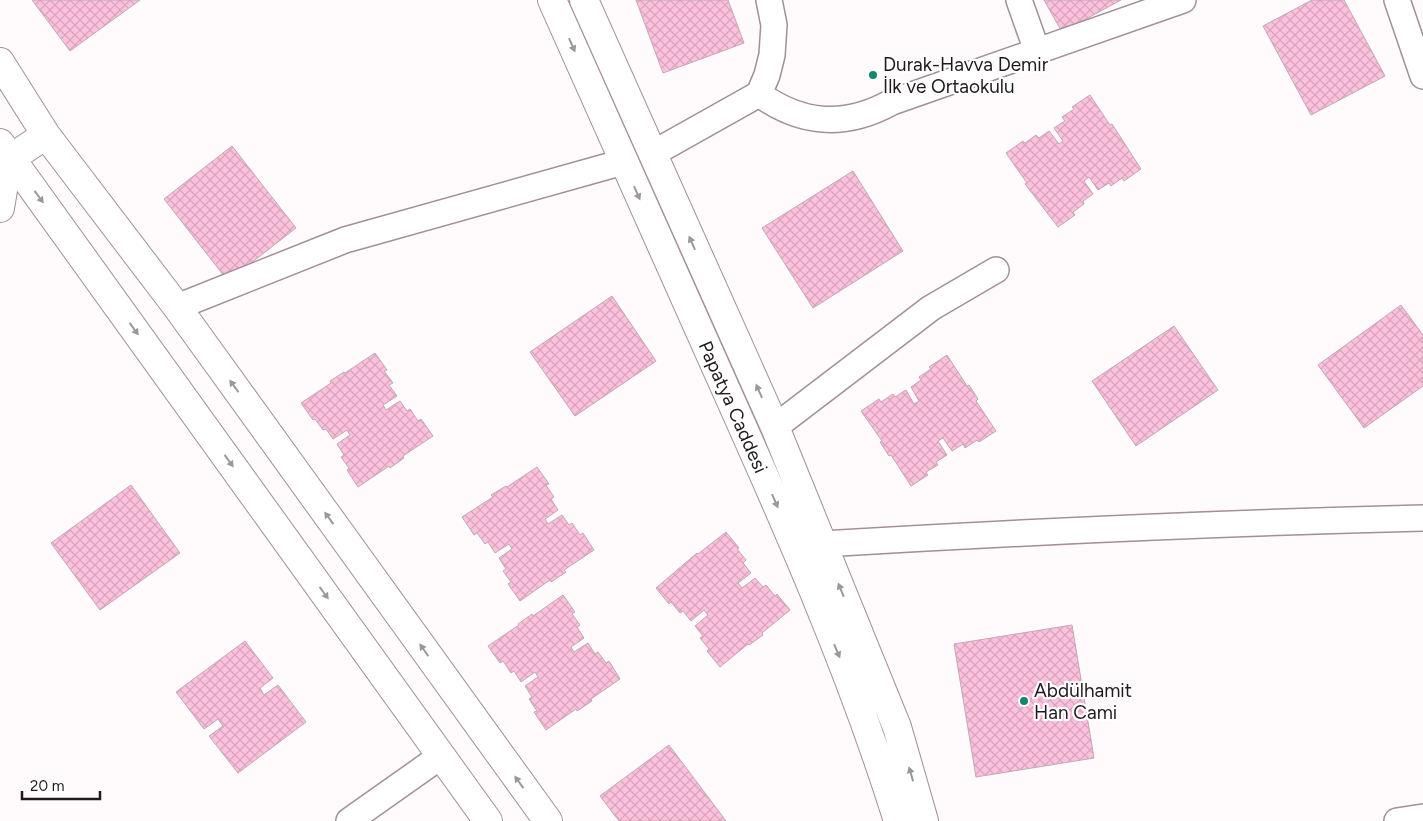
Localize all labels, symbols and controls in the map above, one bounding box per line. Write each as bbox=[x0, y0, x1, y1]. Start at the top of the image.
one-way arrow bbox=[568, 38, 576, 52]
place label: Durak-Havva Demir İlk ve Ortaokulu bbox=[883, 53, 1049, 98]
marker: Durak-Havva Demir İlk ve Ortaokulu bbox=[867, 69, 879, 81]
one-way arrow bbox=[634, 186, 642, 200]
one-way arrow bbox=[34, 190, 44, 204]
one-way arrow bbox=[688, 236, 696, 250]
one-way arrow bbox=[129, 322, 139, 336]
street label: Papatya Caddesi bbox=[694, 337, 772, 477]
one-way arrow bbox=[229, 379, 239, 393]
one-way arrow bbox=[754, 384, 762, 398]
one-way arrow bbox=[223, 454, 234, 467]
one-way arrow bbox=[772, 494, 780, 508]
one-way arrow bbox=[324, 511, 334, 525]
one-way arrow bbox=[837, 582, 845, 597]
one-way arrow bbox=[318, 586, 329, 599]
one-way arrow bbox=[419, 643, 429, 657]
one-way arrow bbox=[834, 644, 842, 658]
place label: Abdülhamit Han Cami bbox=[1034, 679, 1132, 724]
marker: Abdülhamit Han Cami bbox=[1018, 695, 1030, 707]
one-way arrow bbox=[907, 767, 915, 782]
scale bar bbox=[22, 768, 100, 800]
one-way arrow bbox=[514, 775, 524, 789]
text: 20 m bbox=[30, 777, 64, 795]

